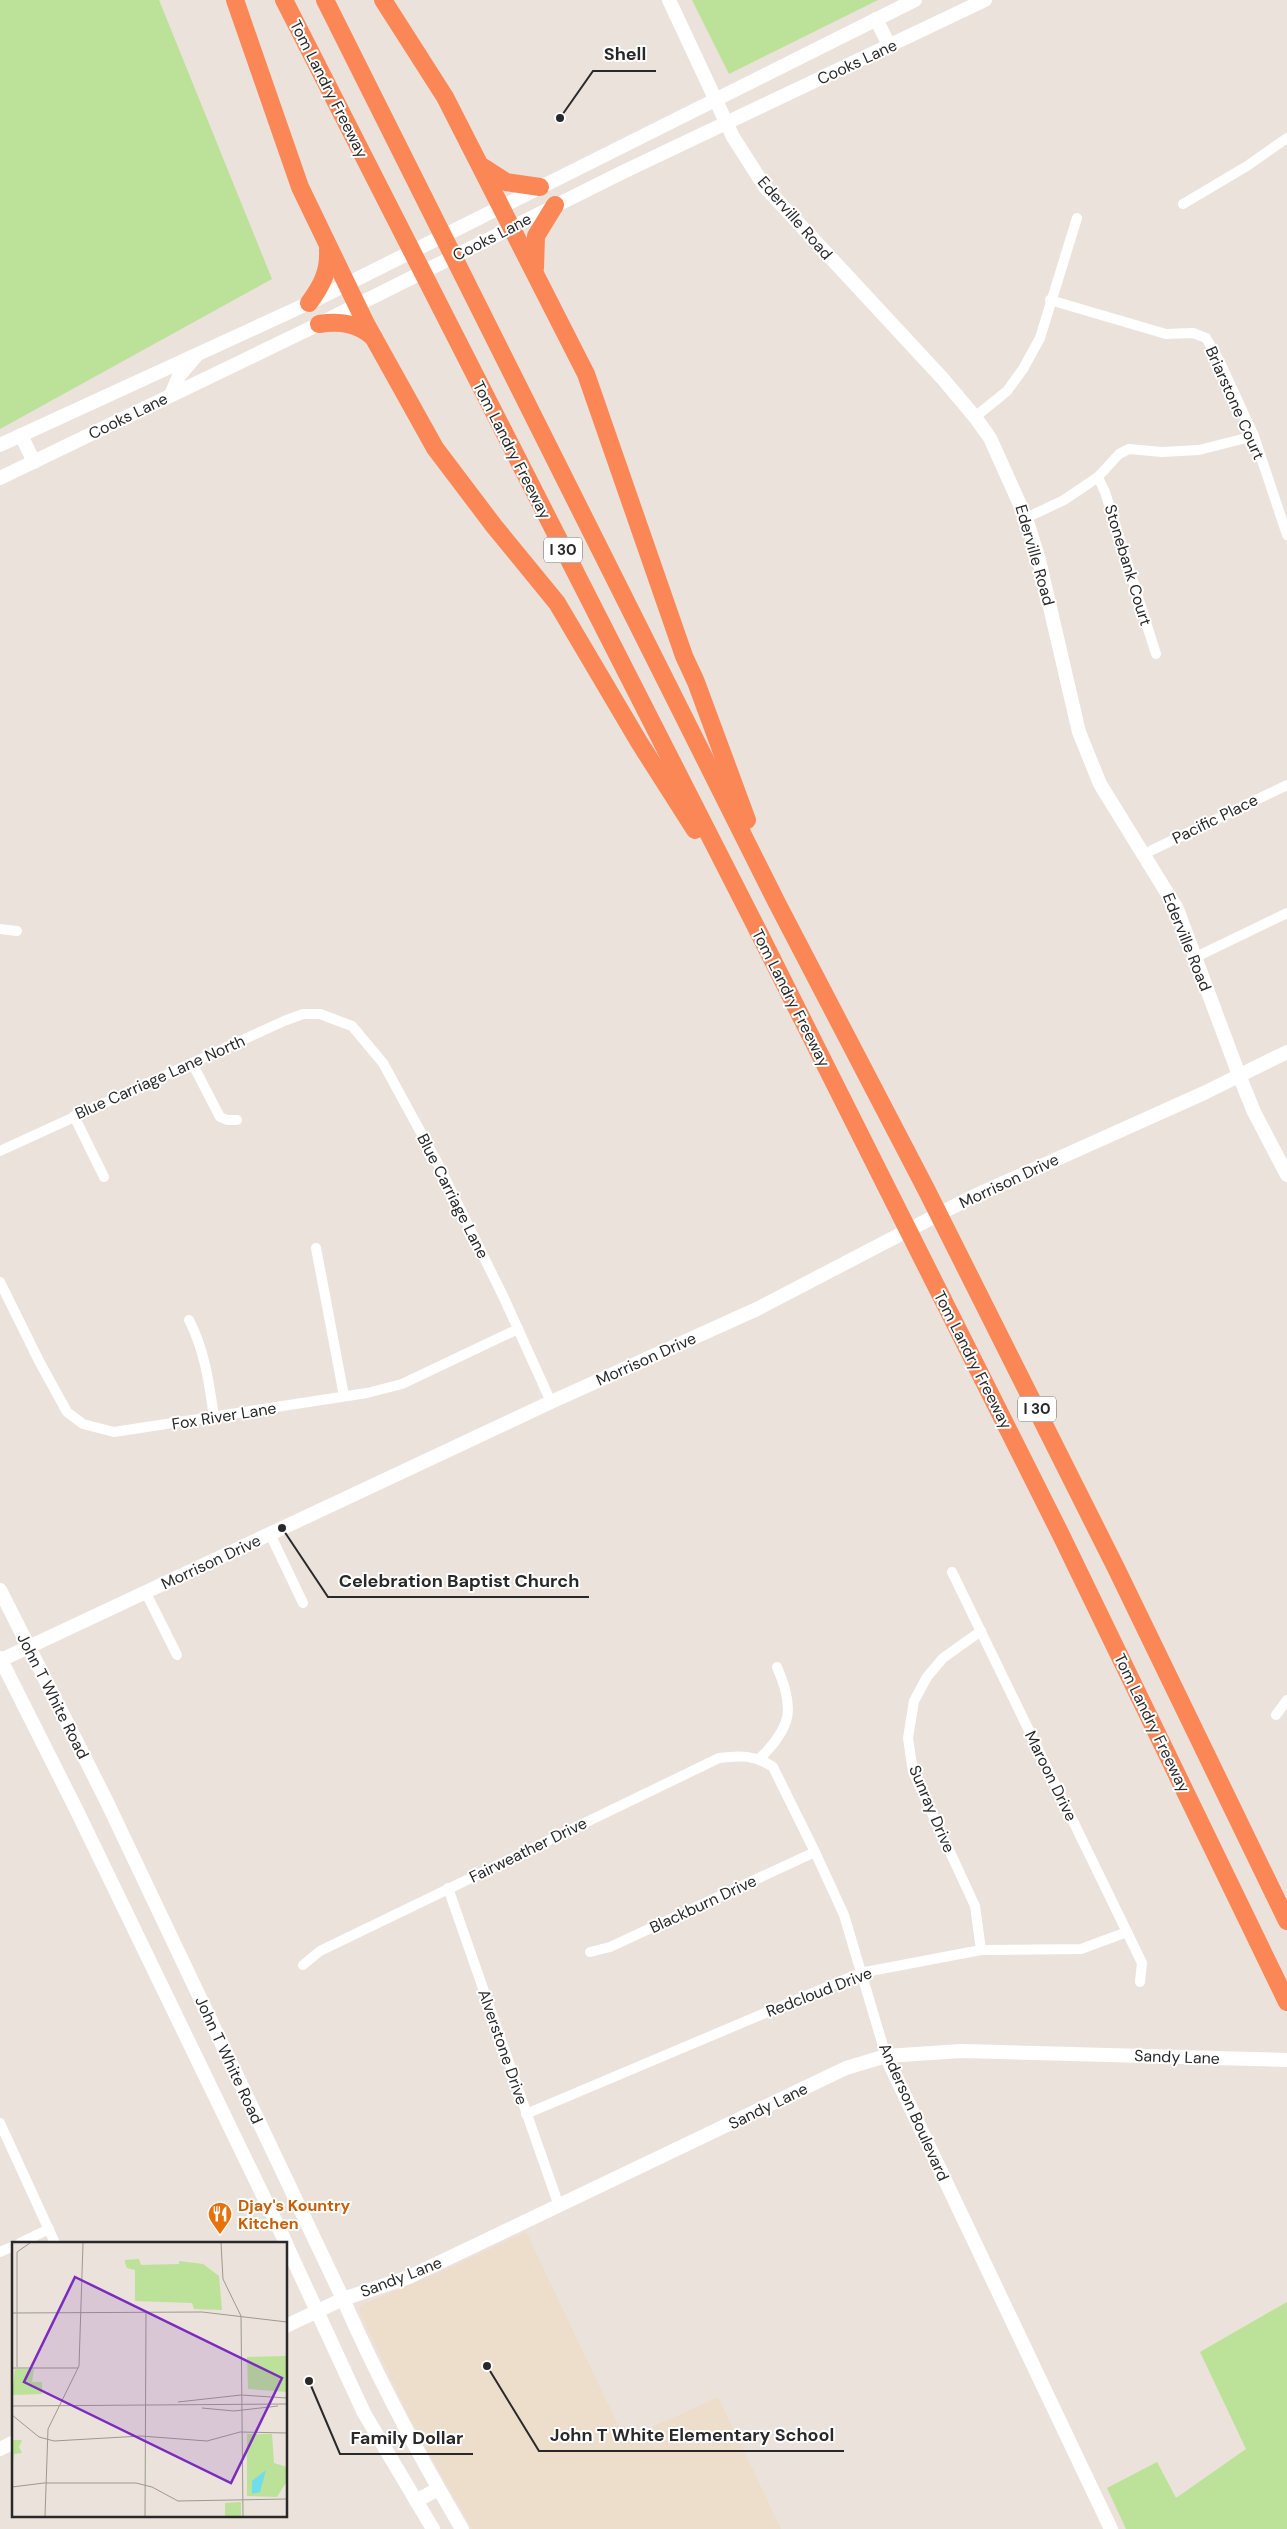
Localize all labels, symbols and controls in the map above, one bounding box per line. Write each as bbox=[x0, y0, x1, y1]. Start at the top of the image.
street label: Tom Landry Freeway bbox=[285, 16, 373, 162]
street label: Cooks Lane bbox=[814, 34, 900, 90]
callout: Shell bbox=[593, 38, 656, 71]
text: Shell bbox=[604, 42, 646, 66]
street label: Ederville Road bbox=[753, 172, 837, 264]
street label: Cooks Lane bbox=[449, 208, 535, 266]
street label: Briarstone Court bbox=[1201, 343, 1269, 463]
street label: Tom Landry Freeway bbox=[468, 377, 556, 523]
street label: Cooks Lane bbox=[85, 388, 171, 444]
street label: Ederville Road bbox=[1011, 502, 1059, 608]
street label: Stonebank Court bbox=[1100, 502, 1156, 628]
road number: I 30 bbox=[544, 538, 582, 562]
street label: Pacific Place bbox=[1169, 789, 1261, 849]
street label: Ederville Road bbox=[1158, 890, 1216, 994]
street label: Tom Landry Freeway bbox=[747, 925, 835, 1071]
street label: Blue Carriage Lane North bbox=[72, 1030, 248, 1124]
street label: Blue Carriage Lane bbox=[412, 1130, 494, 1262]
street label: Morrison Drive bbox=[956, 1149, 1062, 1213]
street label: Tom Landry Freeway bbox=[929, 1287, 1017, 1433]
street label: Morrison Drive bbox=[593, 1328, 699, 1390]
road number: I 30 bbox=[1018, 1396, 1056, 1422]
street label: Fox River Lane bbox=[170, 1397, 278, 1435]
street label: Morrison Drive bbox=[158, 1530, 264, 1594]
callout: Celebration Baptist Church bbox=[328, 1564, 589, 1597]
text: Celebration Baptist Church bbox=[339, 1569, 579, 1593]
street label: John T White Road bbox=[12, 1630, 94, 1762]
street label: Tom Landry Freeway bbox=[1109, 1650, 1195, 1796]
street label: Maroon Drive bbox=[1020, 1727, 1082, 1825]
street label: Sunray Drive bbox=[904, 1762, 960, 1856]
street label: Fairweather Drive bbox=[466, 1812, 590, 1888]
street label: Blackburn Drive bbox=[646, 1870, 760, 1938]
street label: Redcloud Drive bbox=[763, 1962, 875, 2022]
street label: Alverstone Drive bbox=[473, 1986, 533, 2108]
street label: John T White Road bbox=[190, 1993, 268, 2127]
street label: Anderson Boulevard bbox=[874, 2040, 954, 2184]
street label: Sandy Lane bbox=[1134, 2045, 1220, 2069]
street label: Sandy Lane bbox=[725, 2078, 811, 2134]
place label: Djay's Kountry Kitchen bbox=[238, 2195, 351, 2234]
restaurant icon: Djay's Kountry Kitchen bbox=[207, 2201, 233, 2235]
inset map bbox=[12, 2242, 288, 2516]
street label: Sandy Lane bbox=[357, 2252, 445, 2302]
callout: John T White Elementary School bbox=[539, 2418, 844, 2451]
callout: Family Dollar bbox=[340, 2421, 473, 2454]
text: John T White Elementary School bbox=[550, 2423, 834, 2447]
text: Family Dollar bbox=[351, 2426, 463, 2450]

